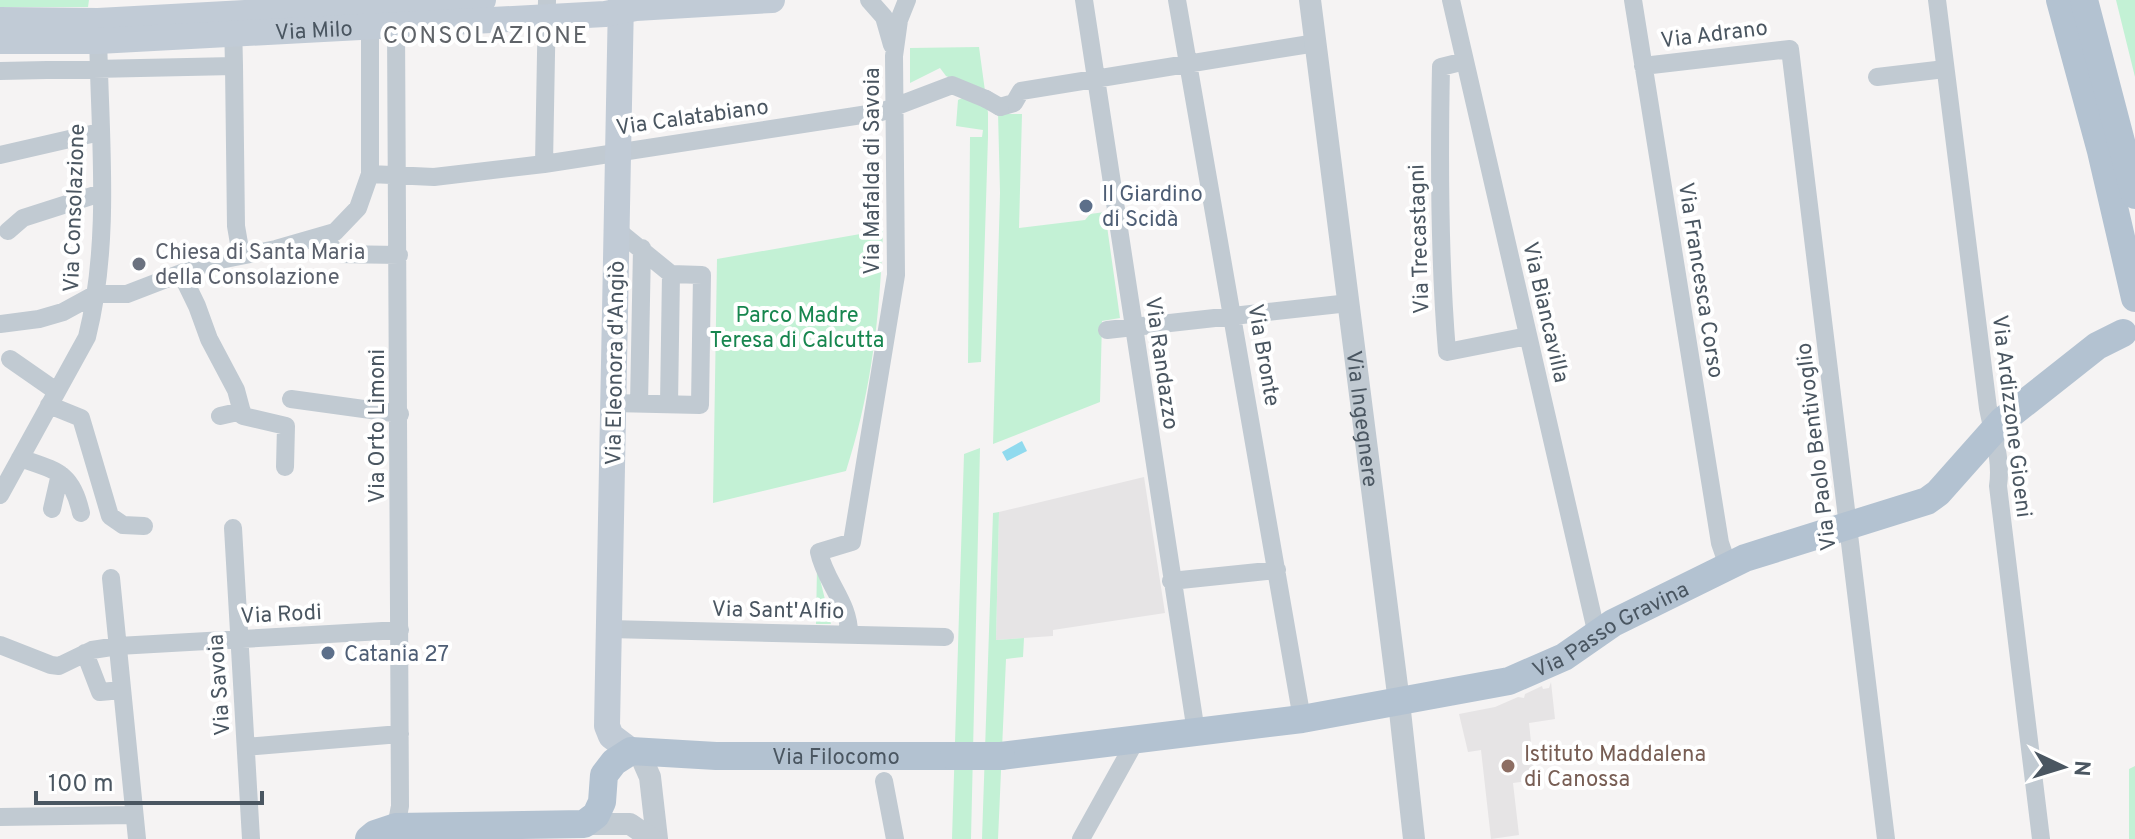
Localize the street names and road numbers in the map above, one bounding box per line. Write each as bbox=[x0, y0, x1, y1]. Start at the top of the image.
street label: Via Milo bbox=[274, 16, 354, 48]
street label: Via Adrano bbox=[1659, 16, 1769, 55]
street label: Via Mafalda di Savoia bbox=[860, 67, 887, 275]
street label: Via Calatabiano bbox=[614, 94, 770, 143]
street label: Via Consolazione bbox=[59, 123, 92, 293]
street label: Via Trecastagni bbox=[1404, 164, 1437, 314]
street label: Via Francesca Corso bbox=[1671, 181, 1728, 380]
street label: Via Biancavilla bbox=[1515, 240, 1574, 386]
street label: Via Eleonora d'Angiò bbox=[601, 260, 632, 466]
street label: Via Randazzo bbox=[1138, 295, 1183, 432]
street label: Via Bronte bbox=[1240, 302, 1285, 409]
street label: Via Ardizzone Gioeni bbox=[1985, 313, 2036, 519]
street label: Via Paolo Bentivoglio bbox=[1791, 341, 1844, 552]
street label: Via Orto Limoni bbox=[365, 349, 392, 503]
street label: Via Ingegnere bbox=[1339, 349, 1383, 489]
street label: Via Passo Gravina bbox=[1529, 577, 1694, 685]
street label: Via Sant'Alfio bbox=[711, 597, 845, 626]
street label: Via Rodi bbox=[240, 600, 322, 631]
street label: Via Savoia bbox=[203, 633, 238, 737]
street label: Via Filocomo bbox=[772, 745, 900, 772]

